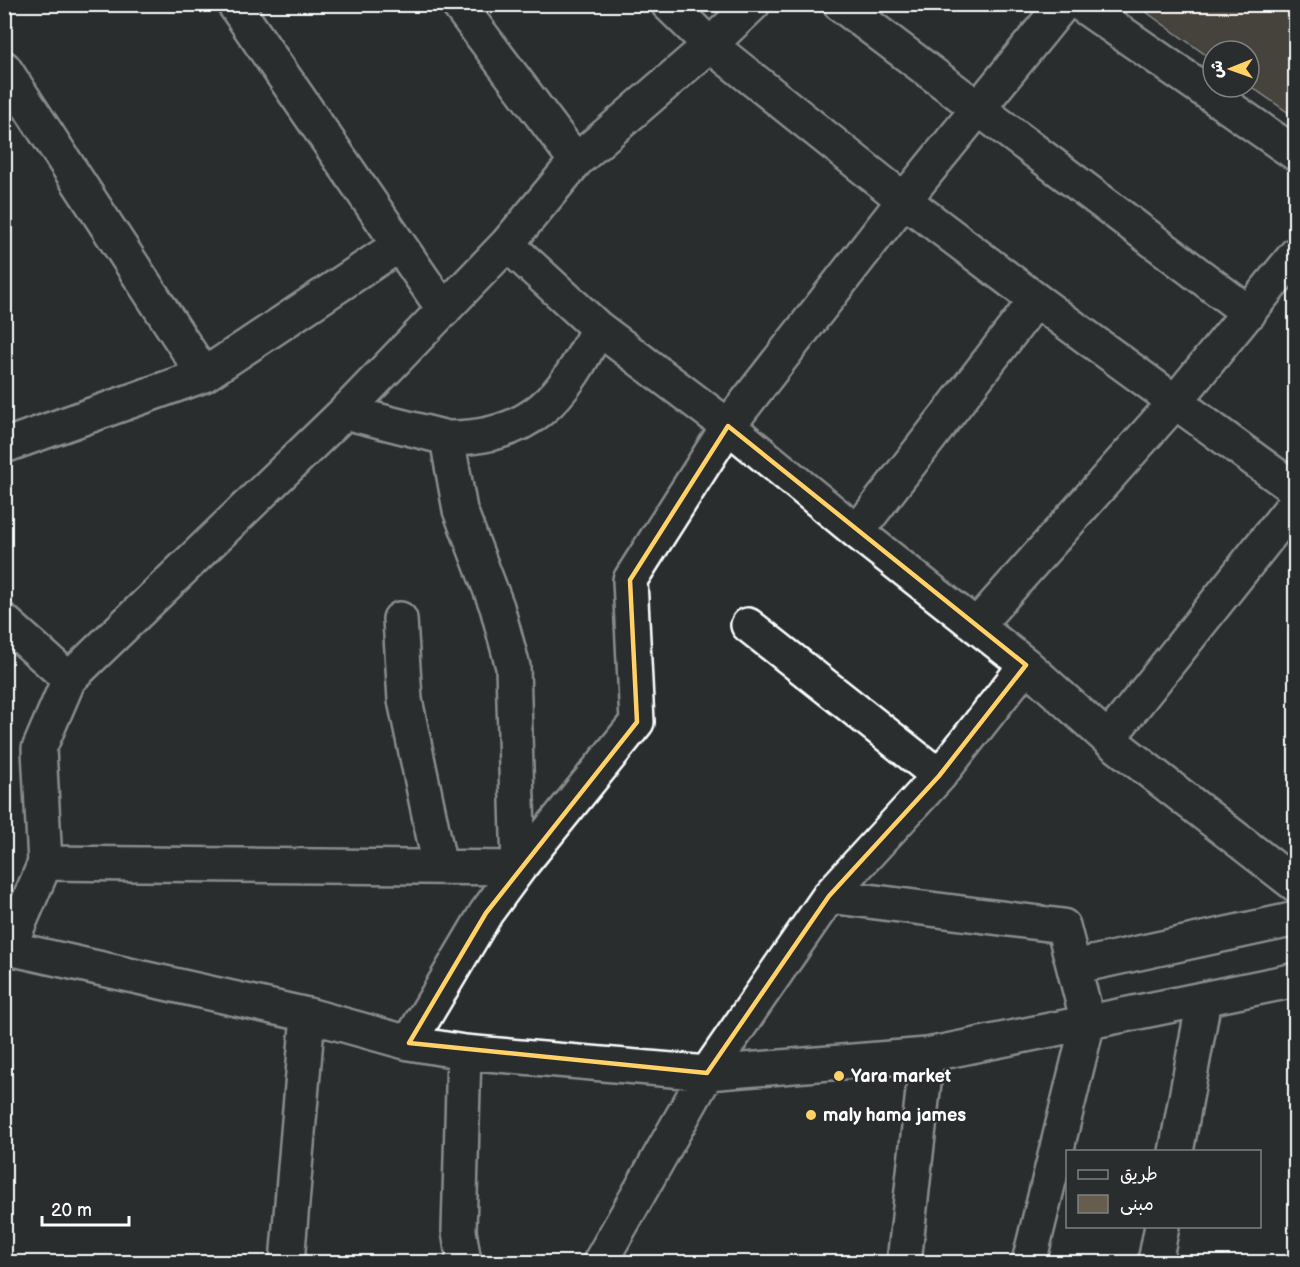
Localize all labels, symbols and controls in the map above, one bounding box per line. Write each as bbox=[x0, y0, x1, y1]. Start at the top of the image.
north arrow bbox=[1201, 39, 1261, 99]
text: ش bbox=[1208, 60, 1227, 78]
place label: Yara market bbox=[851, 1066, 951, 1087]
marker: Yara market bbox=[832, 1069, 846, 1083]
place label: maly hama james bbox=[823, 1105, 966, 1126]
marker: maly hama james bbox=[804, 1108, 818, 1122]
legend bbox=[1066, 1150, 1261, 1228]
text: طريق bbox=[1120, 1164, 1158, 1185]
scale bar bbox=[42, 1189, 129, 1227]
text: مبنى bbox=[1120, 1194, 1154, 1215]
text: 20 m bbox=[51, 1200, 92, 1221]

